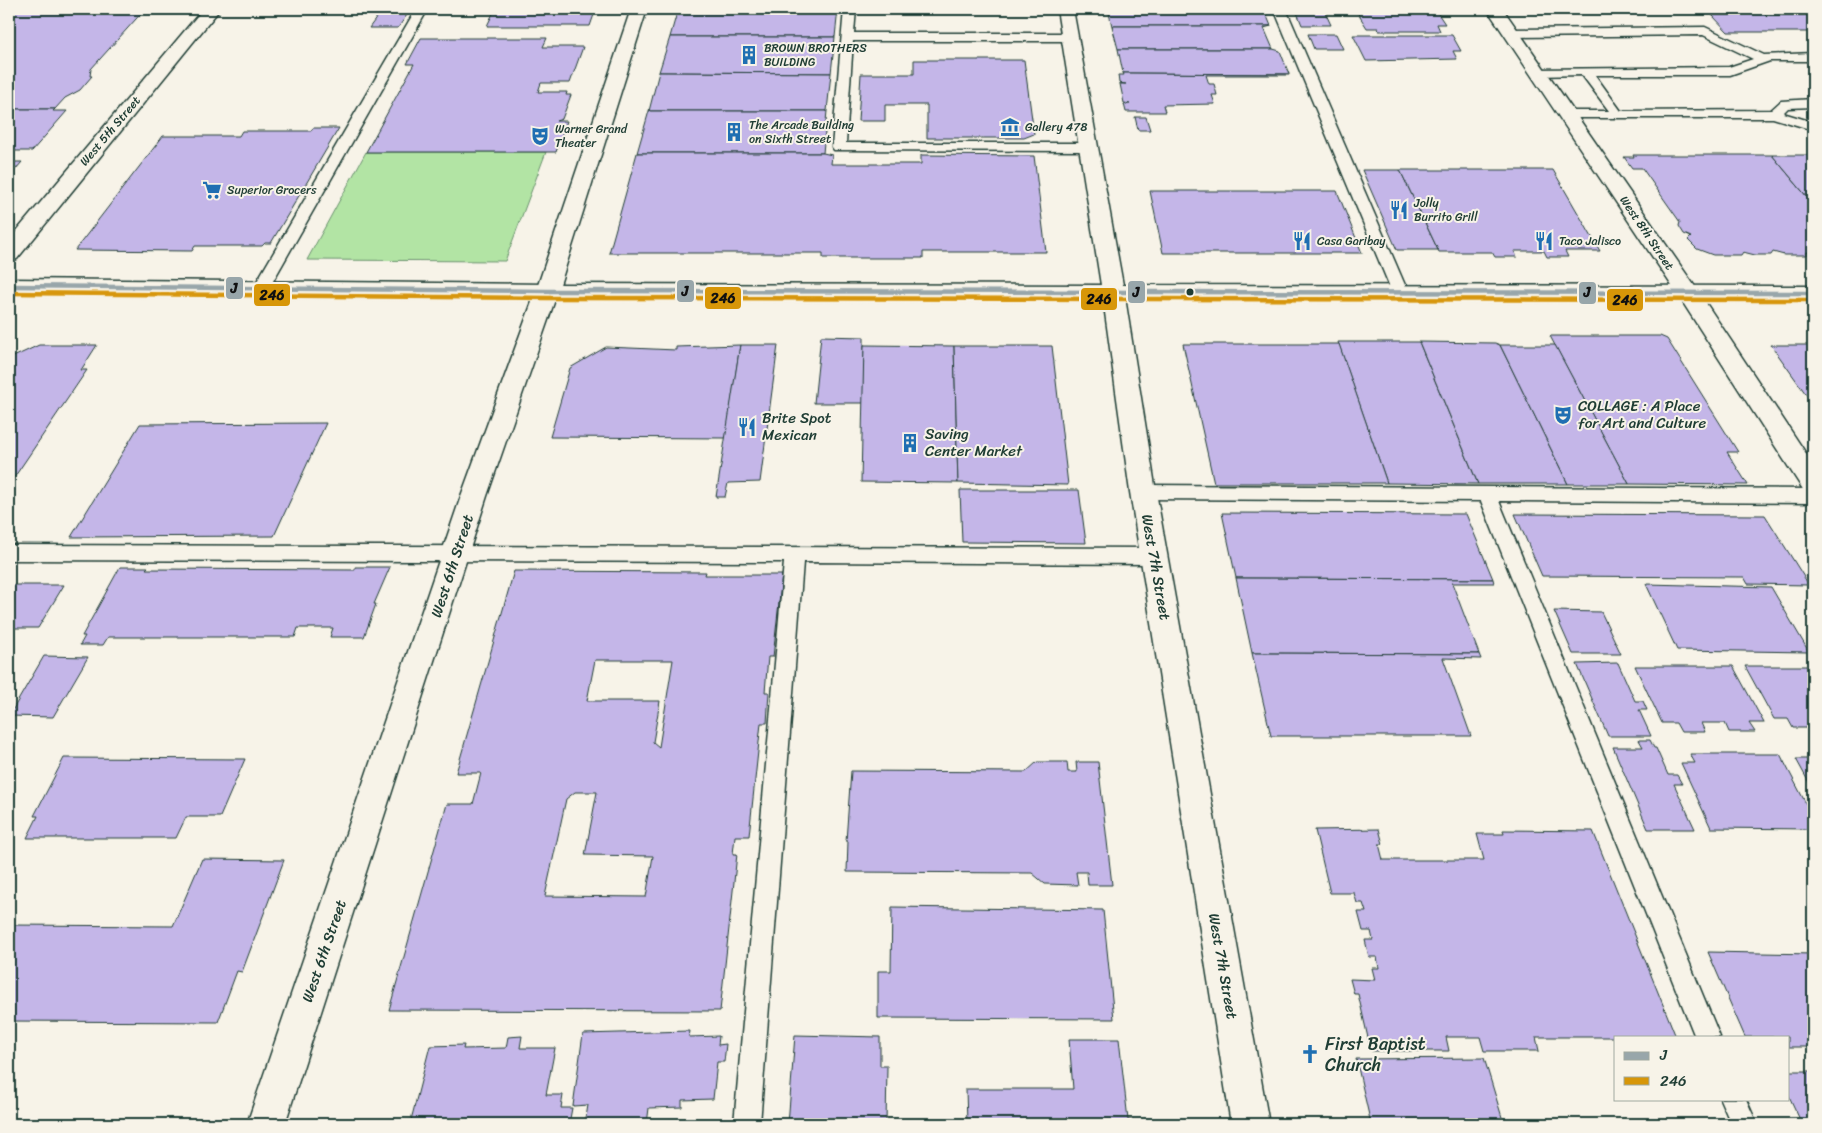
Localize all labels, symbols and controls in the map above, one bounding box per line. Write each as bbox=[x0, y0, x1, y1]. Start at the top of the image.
place label: BROWN BROTHERS BUILDING bbox=[764, 37, 867, 73]
building icon: BROWN BROTHERS BUILDING bbox=[738, 44, 760, 66]
street label: West 5th Street bbox=[74, 91, 146, 171]
place label: The Arcade Building on Sixth Street bbox=[749, 114, 854, 150]
museum icon: Gallery 478 bbox=[999, 116, 1021, 138]
place label: Gallery 478 bbox=[1025, 116, 1087, 138]
place label: Warner Grand Theater bbox=[555, 118, 628, 154]
building icon: The Arcade Building on Sixth Street bbox=[723, 121, 745, 143]
theatre icon: Warner Grand Theater bbox=[529, 125, 551, 147]
supermarket icon: Superior Grocers bbox=[201, 179, 223, 201]
place label: Superior Grocers bbox=[227, 179, 317, 201]
street label: West 8th Street bbox=[1614, 191, 1680, 275]
place label: Jolly Burrito Grill bbox=[1413, 192, 1478, 228]
restaurant icon: Jolly Burrito Grill bbox=[1388, 199, 1410, 221]
restaurant icon: Casa Garibay bbox=[1291, 230, 1313, 252]
place label: Casa Garibay bbox=[1317, 230, 1386, 252]
restaurant icon: Taco Jalisco bbox=[1533, 230, 1555, 252]
place label: Taco Jalisco bbox=[1559, 230, 1621, 252]
line badge: J bbox=[225, 276, 244, 300]
text: J bbox=[230, 276, 239, 301]
line badge: J bbox=[676, 279, 695, 303]
text: J bbox=[681, 279, 690, 304]
line badge: J bbox=[1127, 280, 1146, 304]
text: J bbox=[1132, 280, 1141, 305]
text: J bbox=[1583, 280, 1592, 305]
line badge: J bbox=[1578, 281, 1597, 305]
line badge: 246 bbox=[253, 283, 291, 307]
text: 246 bbox=[259, 283, 284, 308]
line badge: 246 bbox=[704, 286, 742, 310]
text: 246 bbox=[710, 286, 735, 311]
line badge: 246 bbox=[1080, 287, 1118, 311]
text: 246 bbox=[1086, 287, 1111, 312]
unlabelled marker bbox=[1185, 287, 1195, 297]
line badge: 246 bbox=[1606, 288, 1644, 312]
text: 246 bbox=[1612, 288, 1637, 313]
place label: COLLAGE : A Place for Art and Culture bbox=[1578, 393, 1707, 436]
theatre icon: COLLAGE : A Place for Art and Culture bbox=[1552, 404, 1574, 426]
place label: Brite Spot Mexican bbox=[762, 405, 832, 448]
restaurant icon: Brite Spot Mexican bbox=[736, 416, 758, 438]
place label: Saving Center Market bbox=[925, 421, 1023, 464]
building icon: Saving Center Market bbox=[899, 432, 921, 454]
street label: West 6th Street bbox=[423, 511, 481, 621]
street label: West 7th Street bbox=[1134, 512, 1178, 622]
street label: West 6th Street bbox=[294, 896, 354, 1006]
street label: West 7th Street bbox=[1201, 911, 1245, 1021]
place label: First Baptist Church bbox=[1325, 1028, 1426, 1081]
legend bbox=[1614, 1036, 1790, 1100]
text: J bbox=[1659, 1042, 1668, 1068]
church icon: First Baptist Church bbox=[1299, 1043, 1321, 1065]
text: 246 bbox=[1660, 1068, 1687, 1094]

